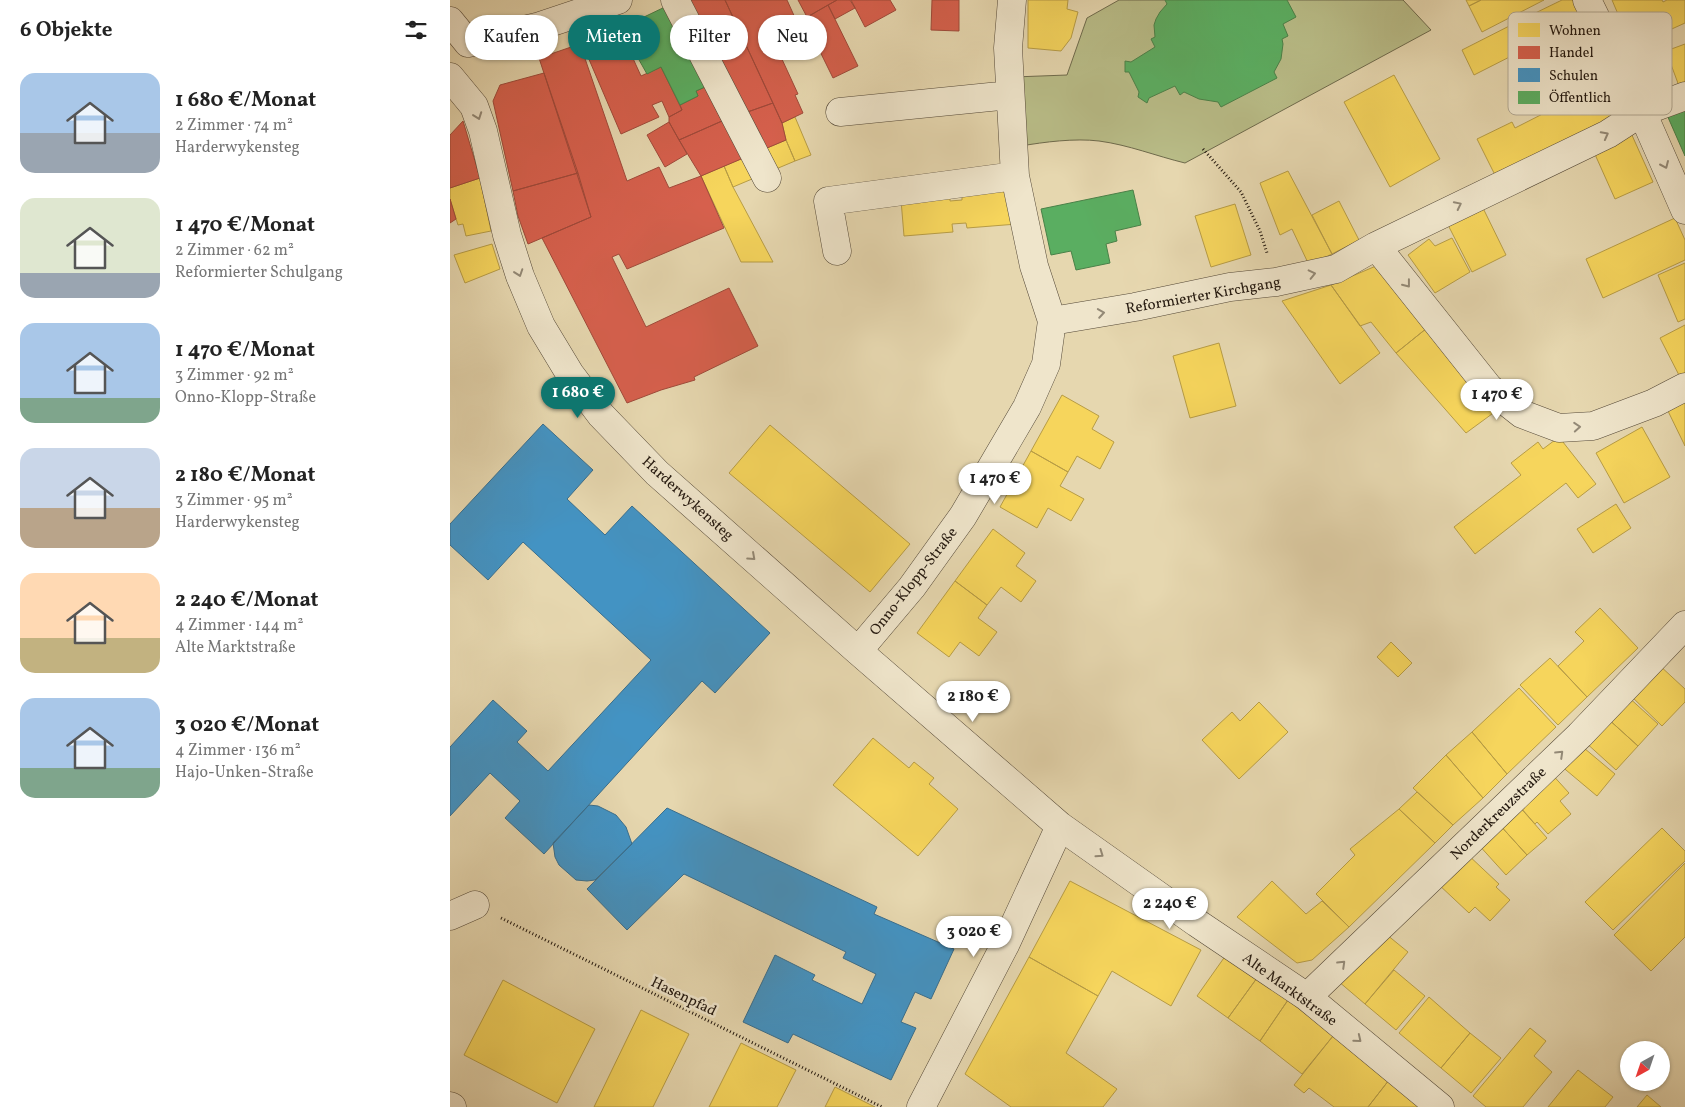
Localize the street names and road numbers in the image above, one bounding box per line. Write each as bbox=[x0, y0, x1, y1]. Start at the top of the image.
street label: Reformierter Kirchgang bbox=[1124, 272, 1283, 320]
street label: Harderwykensteg bbox=[637, 452, 738, 546]
street label: Onno-Klopp-Straße bbox=[865, 523, 963, 640]
street label: Norderkreuzstraße bbox=[1446, 763, 1552, 866]
street label: Alte Marktstraße bbox=[1237, 949, 1341, 1032]
street label: Hasenpfad bbox=[647, 972, 720, 1022]

